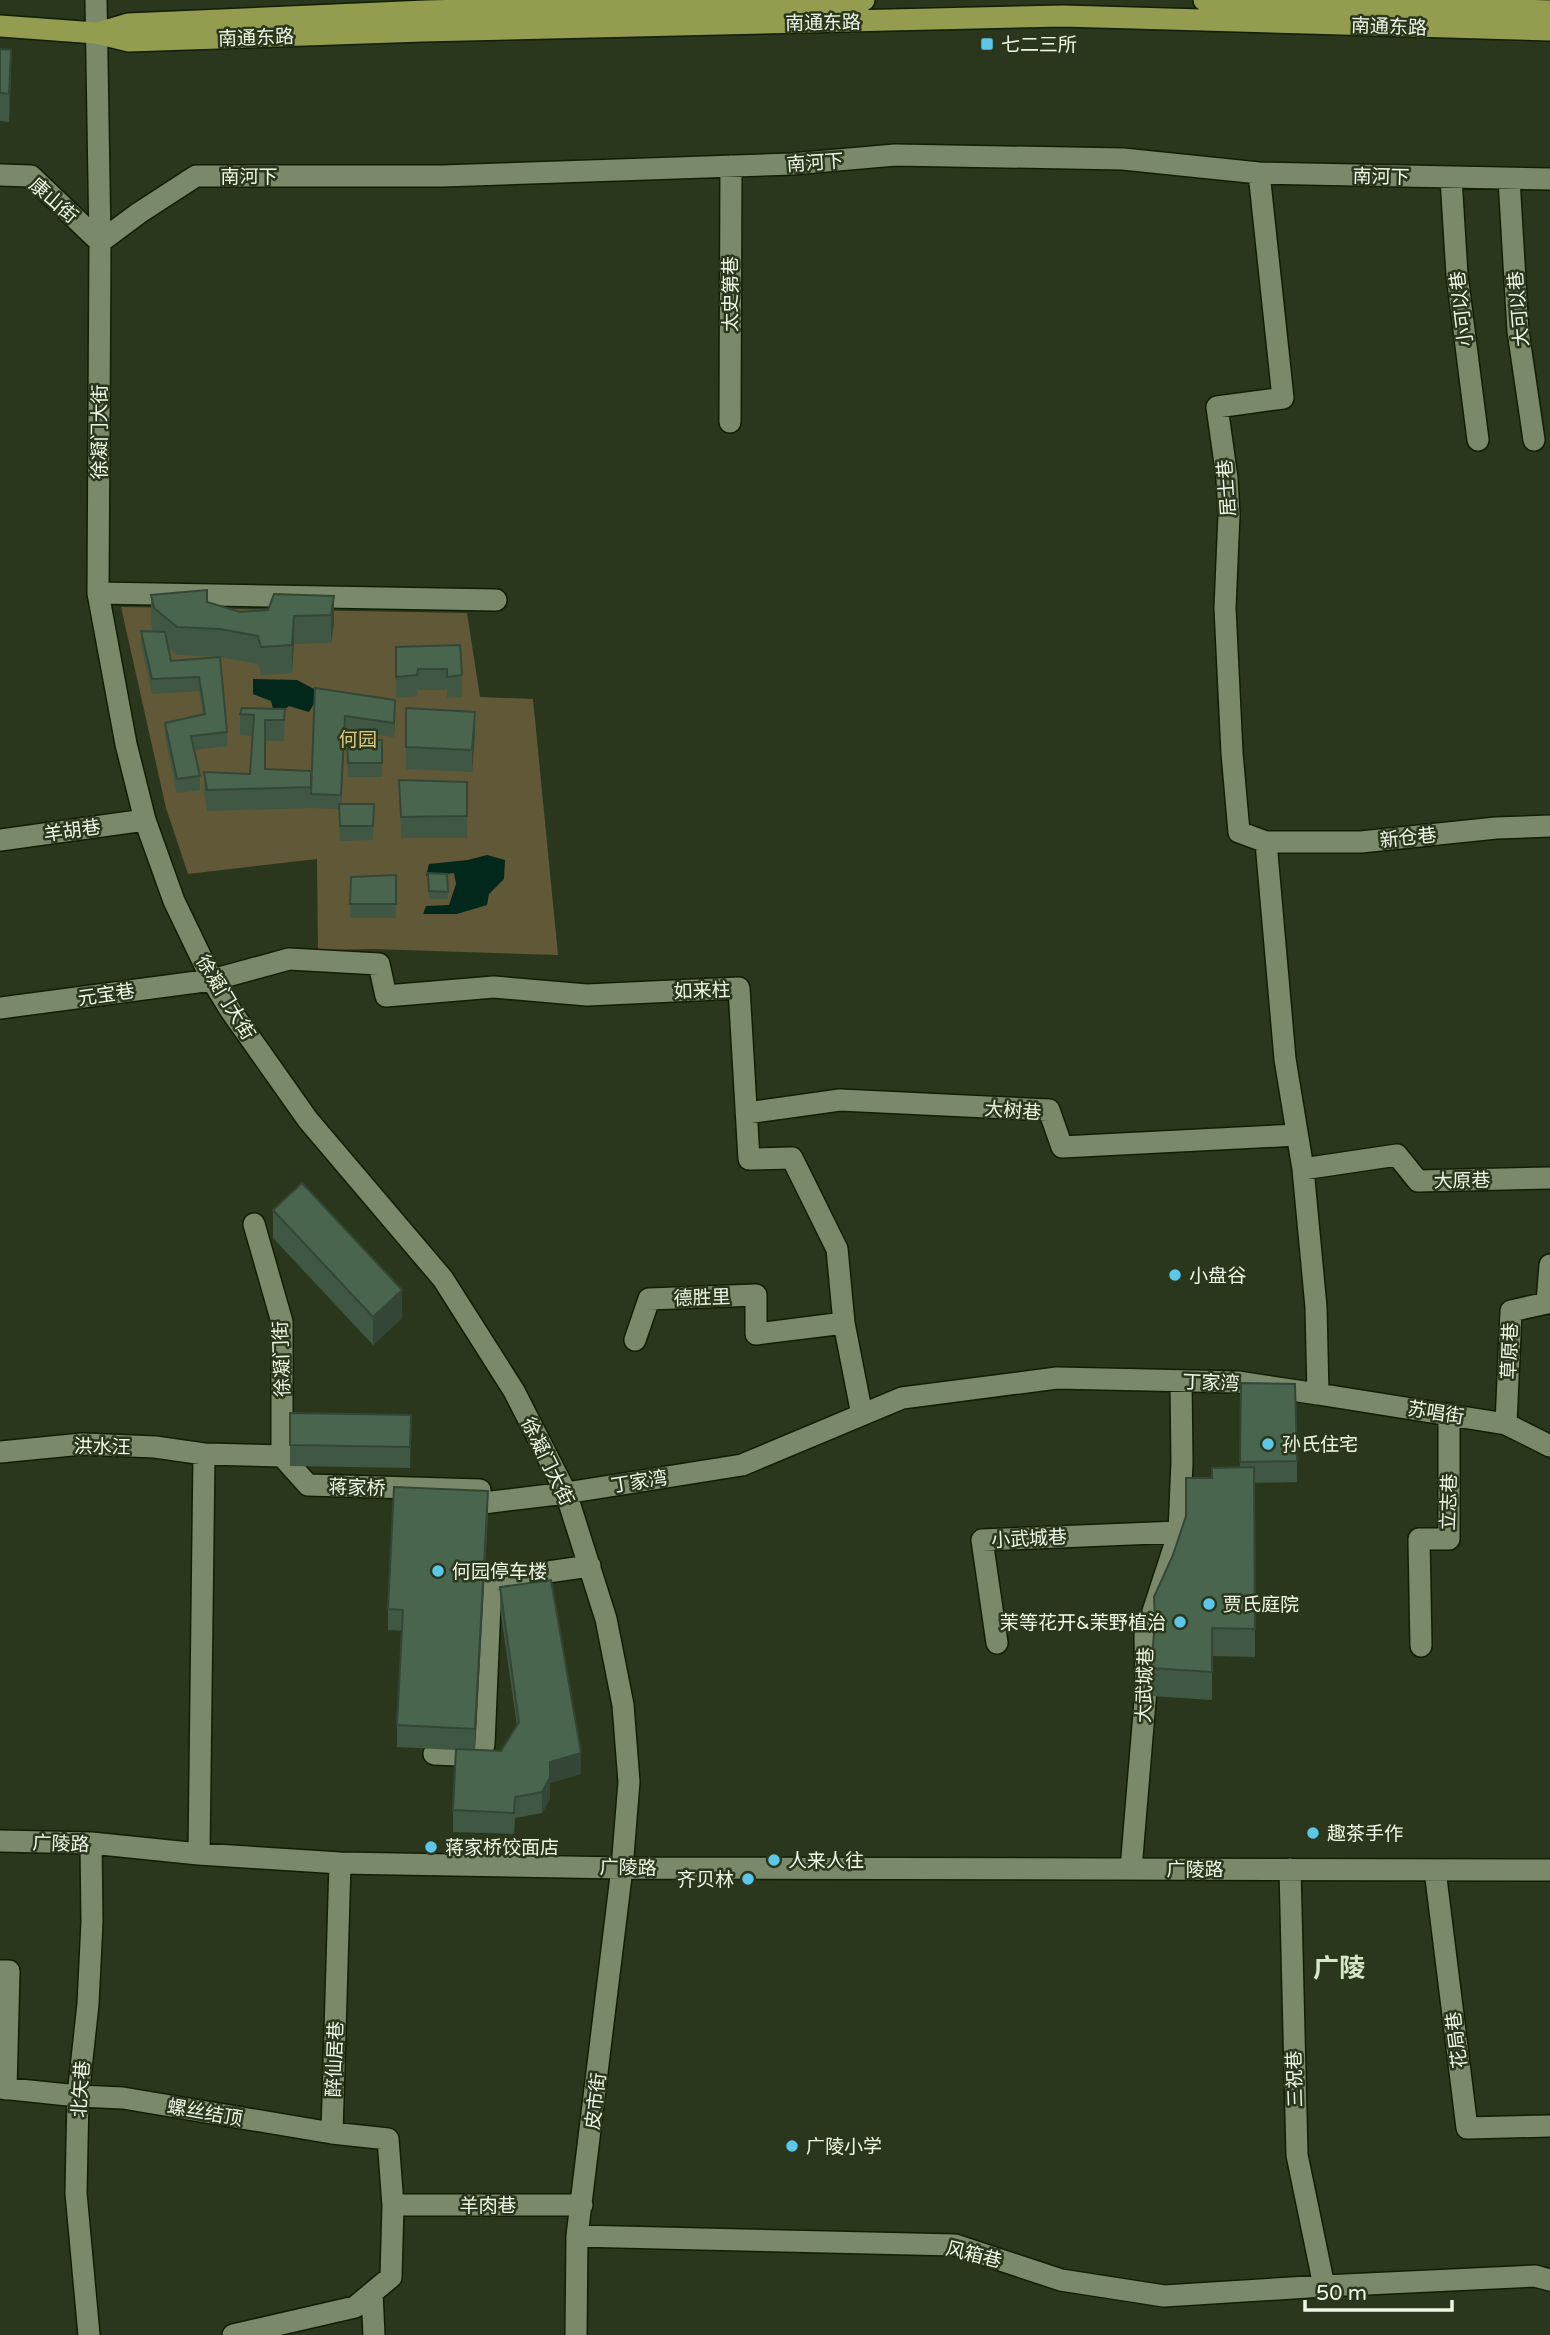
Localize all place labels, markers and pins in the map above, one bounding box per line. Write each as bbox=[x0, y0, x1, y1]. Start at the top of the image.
place label: 七二三所 bbox=[1001, 34, 1077, 56]
marker: 七二三所 bbox=[979, 36, 995, 52]
place label: 小盘谷 bbox=[1189, 1265, 1246, 1287]
marker: 小盘谷 bbox=[1167, 1267, 1183, 1283]
place label: 孙氏住宅 bbox=[1282, 1434, 1358, 1456]
marker: 孙氏住宅 bbox=[1260, 1436, 1276, 1452]
place label: 何园停车楼 bbox=[452, 1561, 547, 1583]
marker: 何园停车楼 bbox=[430, 1563, 446, 1579]
place label: 贾氏庭院 bbox=[1223, 1594, 1299, 1616]
marker: 贾氏庭院 bbox=[1201, 1596, 1217, 1612]
place label: 茉等花开&茉野植治 bbox=[1000, 1612, 1166, 1634]
marker: 茉等花开&茉野植治 bbox=[1172, 1614, 1188, 1630]
place label: 趣茶手作 bbox=[1327, 1823, 1403, 1845]
marker: 趣茶手作 bbox=[1305, 1825, 1321, 1841]
place label: 蒋家桥饺面店 bbox=[445, 1837, 559, 1859]
marker: 蒋家桥饺面店 bbox=[423, 1839, 439, 1855]
place label: 人来人往 bbox=[788, 1850, 864, 1872]
marker: 人来人往 bbox=[766, 1852, 782, 1868]
place label: 齐贝林 bbox=[677, 1869, 734, 1891]
marker: 齐贝林 bbox=[740, 1871, 756, 1887]
place label: 广陵小学 bbox=[806, 2136, 882, 2158]
marker: 广陵小学 bbox=[784, 2138, 800, 2154]

